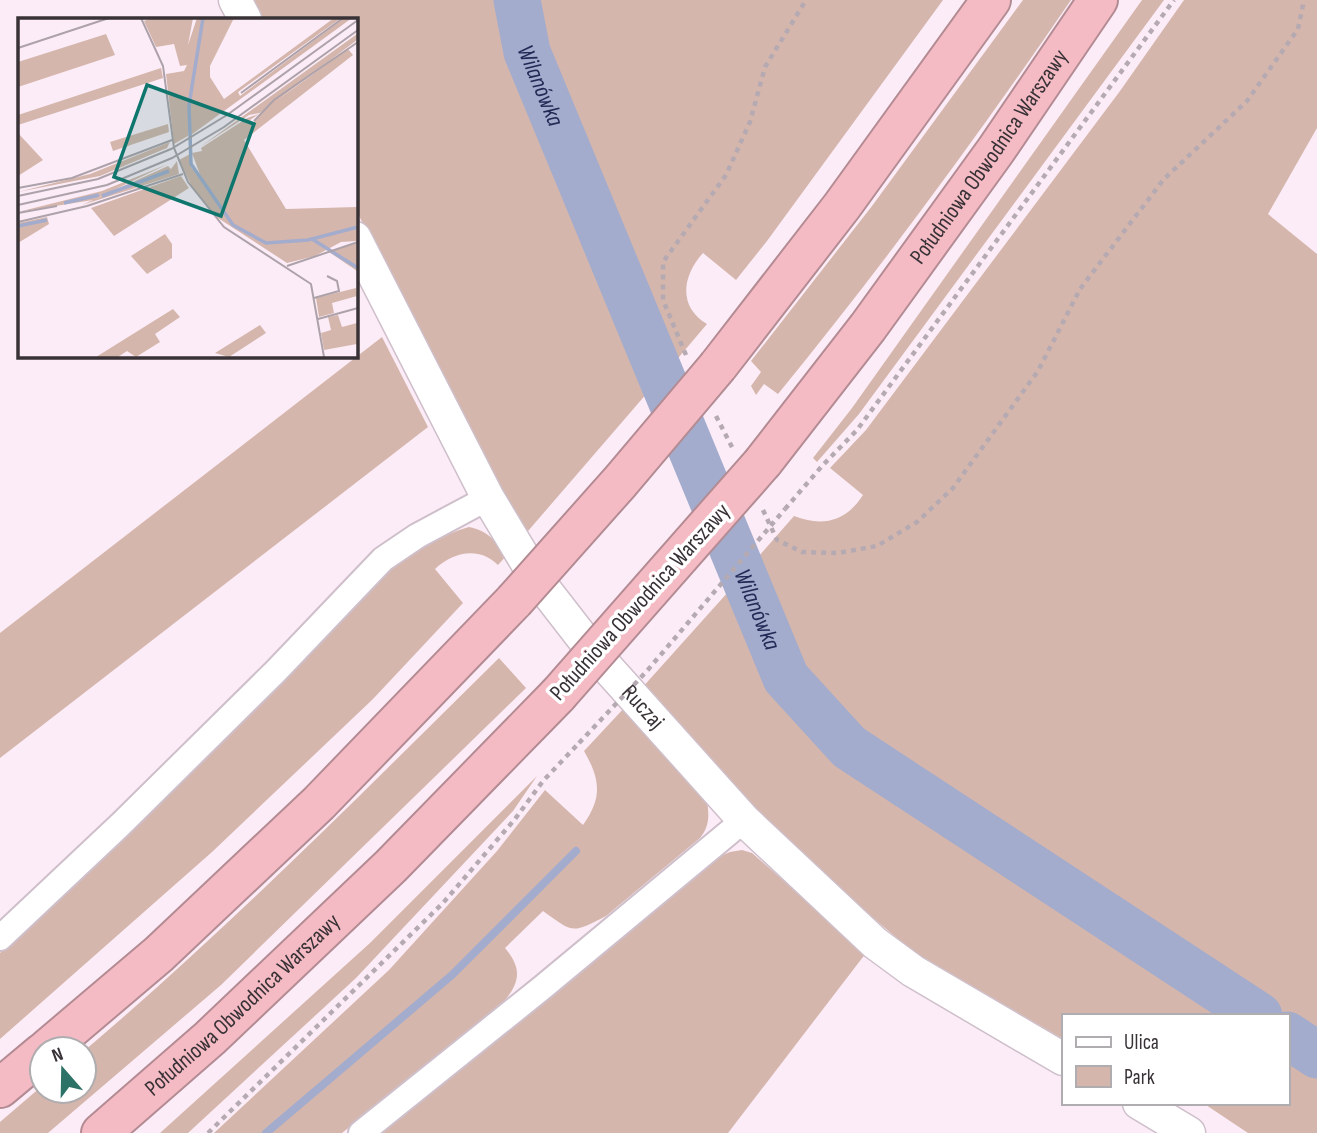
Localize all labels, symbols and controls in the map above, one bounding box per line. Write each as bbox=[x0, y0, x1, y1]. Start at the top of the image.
inset map bbox=[18, 18, 357, 357]
water label: Wilanówka bbox=[511, 40, 571, 130]
street label: Południowa Obwodnica Warszawy bbox=[904, 44, 1074, 270]
street label: Południowa Obwodnica Warszawy bbox=[544, 497, 736, 706]
water label: Wilanówka bbox=[728, 564, 787, 654]
street label: Ruczaj bbox=[615, 679, 670, 735]
street label: Południowa Obwodnica Warszawy bbox=[139, 908, 346, 1102]
legend bbox=[1062, 1014, 1289, 1105]
text: Ulica bbox=[1124, 1030, 1159, 1055]
north arrow bbox=[28, 1035, 98, 1105]
text: N bbox=[49, 1043, 66, 1068]
text: Park bbox=[1124, 1065, 1155, 1090]

